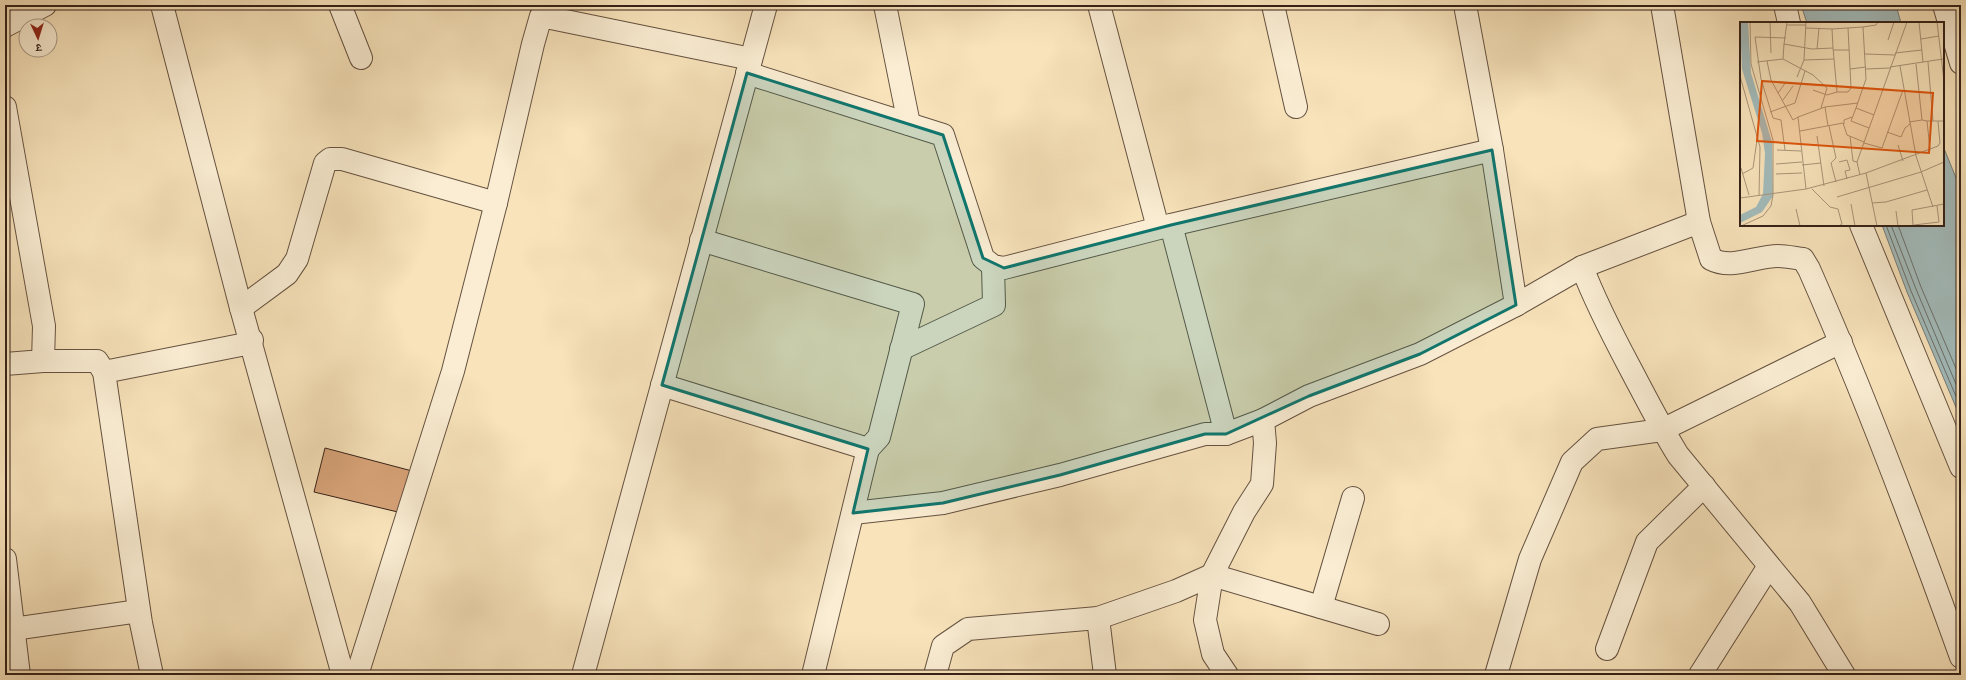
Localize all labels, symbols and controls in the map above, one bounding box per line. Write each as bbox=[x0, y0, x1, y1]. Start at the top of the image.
north arrow bbox=[18, 18, 58, 58]
inset map bbox=[1740, 22, 1944, 226]
text: उ bbox=[34, 40, 43, 55]

